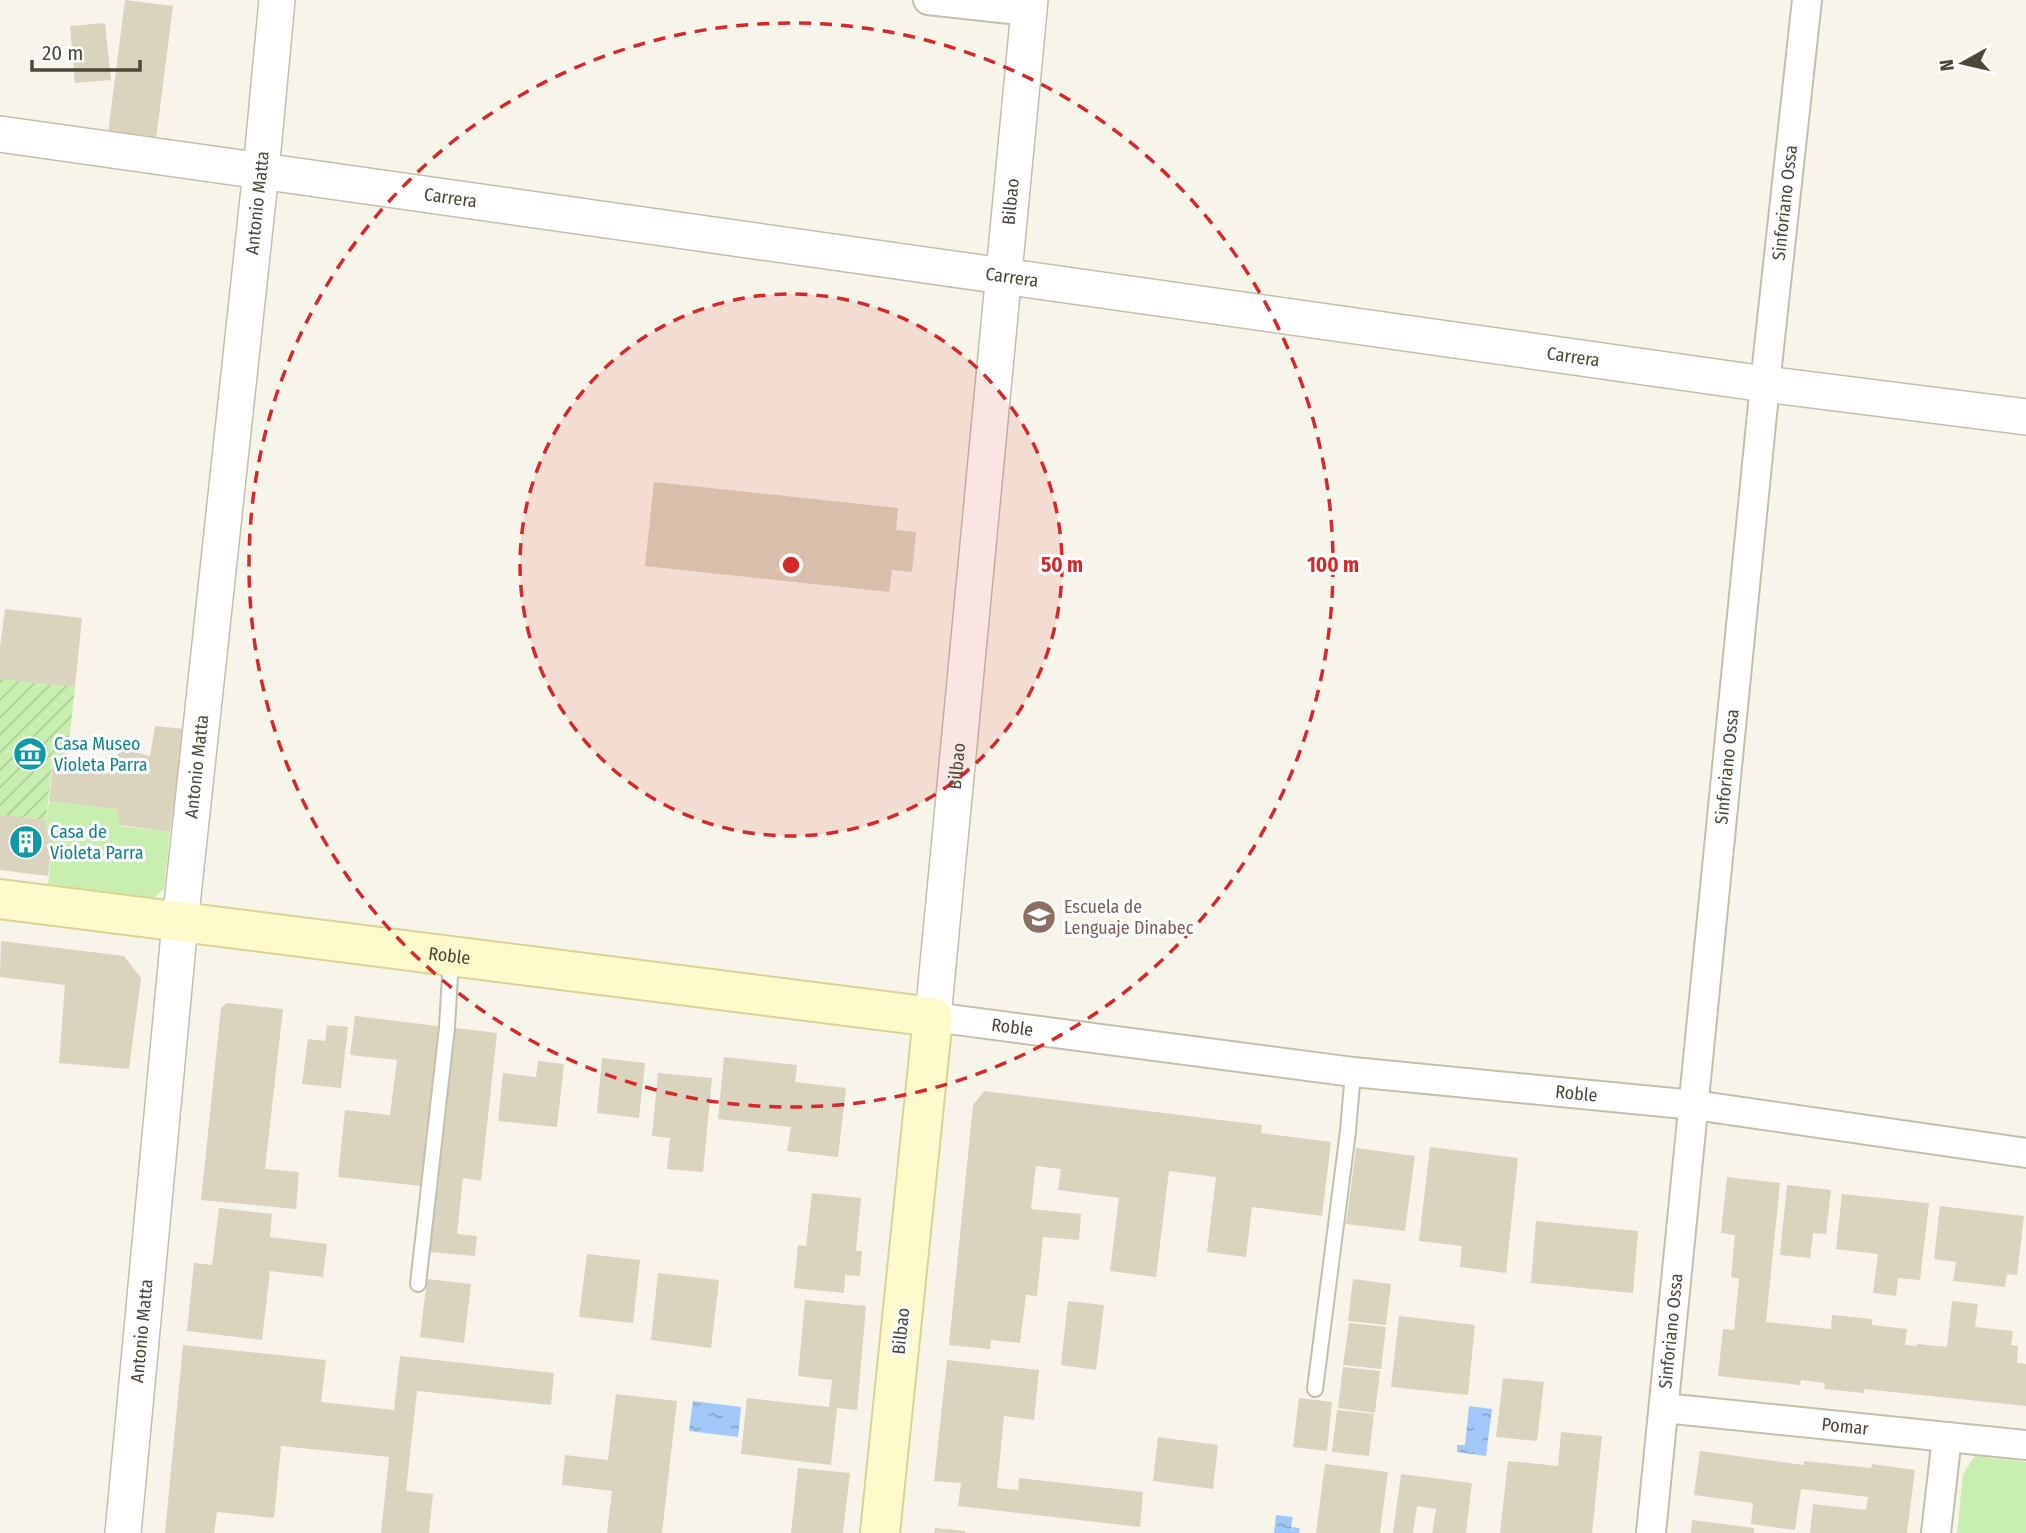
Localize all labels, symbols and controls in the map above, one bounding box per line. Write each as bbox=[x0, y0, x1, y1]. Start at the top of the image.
scale bar bbox=[32, 28, 140, 72]
north arrow bbox=[1928, 28, 1998, 98]
text: 20 m bbox=[42, 40, 83, 66]
text: N bbox=[1934, 58, 1959, 73]
street label: Sinforiano Ossa bbox=[1768, 144, 1802, 262]
street label: Antonio Matta bbox=[241, 150, 274, 256]
street label: Bilbao bbox=[998, 177, 1024, 226]
street label: Carrera bbox=[423, 183, 479, 212]
street label: Carrera bbox=[984, 263, 1040, 292]
street label: Carrera bbox=[1545, 342, 1601, 372]
text: 50 m bbox=[1041, 552, 1083, 578]
text: 100 m bbox=[1307, 552, 1359, 578]
centre of rings bbox=[779, 553, 803, 577]
street label: Sinforiano Ossa bbox=[1710, 708, 1744, 826]
street label: Antonio Matta bbox=[180, 714, 213, 819]
place label: Casa Museo Violeta Parra bbox=[54, 733, 148, 776]
museum icon: Casa Museo Violeta Parra bbox=[11, 735, 49, 773]
street label: Bilbao bbox=[944, 742, 970, 791]
place label: Casa de Violeta Parra bbox=[50, 821, 144, 864]
building icon: Casa de Violeta Parra bbox=[7, 823, 45, 861]
place label: Escuela de Lenguaje Dinabec bbox=[1064, 896, 1194, 939]
school or university icon: Escuela de Lenguaje Dinabec bbox=[1020, 898, 1058, 936]
street label: Roble bbox=[427, 942, 472, 969]
street label: Roble bbox=[990, 1014, 1035, 1041]
street label: Roble bbox=[1554, 1081, 1599, 1107]
street label: Sinforiano Ossa bbox=[1654, 1272, 1688, 1390]
street label: Antonio Matta bbox=[126, 1278, 158, 1384]
street label: Bilbao bbox=[888, 1307, 914, 1355]
street label: Pomar bbox=[1820, 1413, 1870, 1440]

